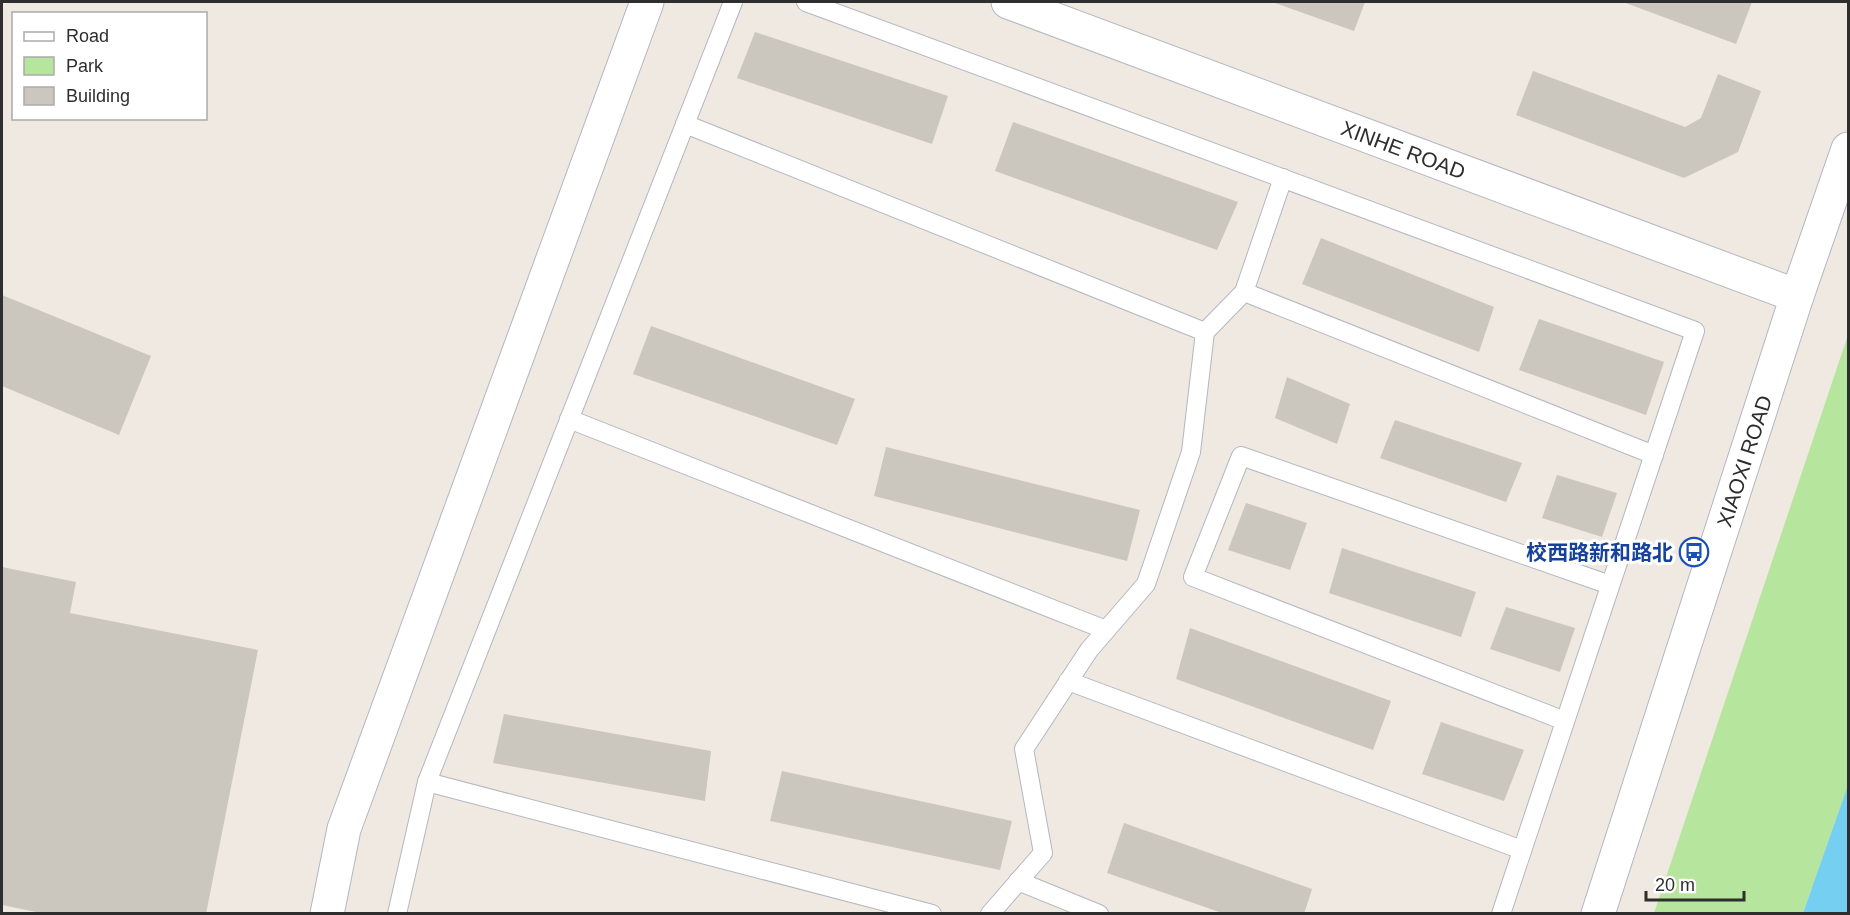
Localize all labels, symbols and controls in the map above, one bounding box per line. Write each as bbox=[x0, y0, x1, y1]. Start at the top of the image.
legend bbox=[12, 12, 207, 120]
text: Road bbox=[66, 26, 109, 46]
text: Park bbox=[66, 56, 104, 76]
text: Building bbox=[66, 86, 130, 106]
street label: XINHE ROAD bbox=[1338, 116, 1469, 183]
street label: XIAOXI ROAD bbox=[1712, 392, 1776, 529]
bus stop icon: 校西路新和路北 bbox=[1678, 536, 1710, 568]
place label: 校西路新和路北 bbox=[1526, 541, 1673, 564]
scale bar bbox=[1646, 864, 1744, 902]
text: 20 m bbox=[1655, 875, 1695, 895]

